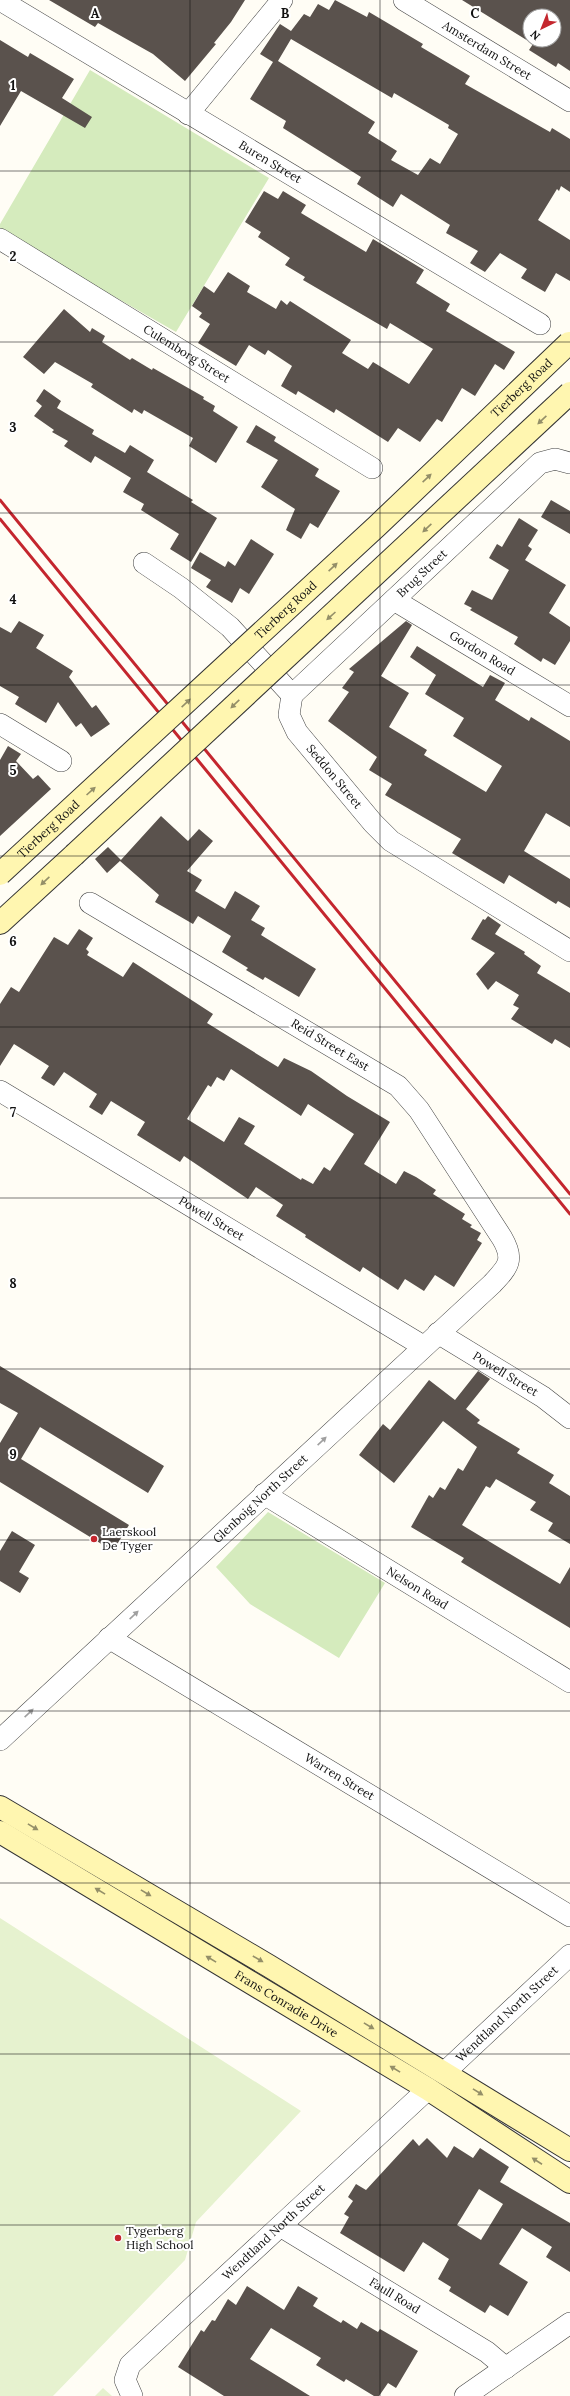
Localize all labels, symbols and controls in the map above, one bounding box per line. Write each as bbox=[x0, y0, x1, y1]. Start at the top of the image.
text: A bbox=[91, 5, 100, 22]
text: B bbox=[281, 5, 290, 22]
text: C bbox=[471, 5, 480, 22]
north arrow bbox=[522, 8, 562, 48]
street label: Amsterdam Street bbox=[439, 17, 535, 83]
text: N bbox=[527, 27, 543, 43]
text: 1 bbox=[10, 77, 16, 94]
street label: Buren Street bbox=[236, 137, 305, 186]
text: 2 bbox=[10, 248, 17, 265]
street label: Culemborg Street bbox=[141, 321, 233, 386]
street label: Tierberg Road bbox=[488, 355, 555, 420]
one-way arrow bbox=[537, 415, 547, 425]
text: 3 bbox=[9, 419, 17, 436]
one-way arrow bbox=[422, 473, 433, 482]
one-way arrow bbox=[422, 523, 431, 532]
street label: Brug Street bbox=[393, 546, 450, 600]
one-way arrow bbox=[328, 562, 338, 571]
street label: Tierberg Road bbox=[251, 577, 320, 642]
text: 4 bbox=[9, 591, 17, 608]
one-way arrow bbox=[326, 611, 336, 621]
street label: Gordon Road bbox=[447, 627, 518, 678]
one-way arrow bbox=[181, 698, 191, 708]
one-way arrow bbox=[230, 699, 240, 709]
street label: Seddon Street bbox=[303, 741, 366, 812]
text: 5 bbox=[9, 762, 17, 779]
one-way arrow bbox=[86, 787, 95, 796]
street label: Tierberg Road bbox=[14, 797, 82, 861]
one-way arrow bbox=[40, 876, 50, 886]
text: 6 bbox=[9, 933, 17, 950]
street label: Reid Street East bbox=[288, 1015, 372, 1074]
text: 7 bbox=[10, 1104, 16, 1121]
street label: Powell Street bbox=[176, 1193, 248, 1244]
text: 8 bbox=[9, 1275, 17, 1292]
street label: Powell Street bbox=[470, 1348, 541, 1399]
one-way arrow bbox=[316, 1436, 327, 1445]
text: 9 bbox=[9, 1446, 17, 1463]
street label: Glenboig North Street bbox=[210, 1450, 311, 1546]
place label: Laerskool De Tyger bbox=[102, 1524, 156, 1553]
marker: Laerskool De Tyger bbox=[89, 1534, 99, 1544]
street label: Nelson Road bbox=[384, 1563, 451, 1612]
one-way arrow bbox=[129, 1610, 139, 1619]
one-way arrow bbox=[24, 1709, 33, 1718]
street label: Warren Street bbox=[302, 1750, 378, 1803]
one-way arrow bbox=[27, 1824, 39, 1831]
one-way arrow bbox=[94, 1888, 106, 1895]
one-way arrow bbox=[140, 1889, 152, 1896]
one-way arrow bbox=[205, 1955, 217, 1962]
one-way arrow bbox=[252, 1955, 264, 1962]
street label: Wendtland North Street bbox=[452, 1962, 561, 2065]
street label: Frans Conradie Drive bbox=[232, 1967, 342, 2041]
one-way arrow bbox=[364, 2022, 374, 2030]
one-way arrow bbox=[389, 2066, 401, 2073]
one-way arrow bbox=[472, 2089, 484, 2096]
one-way arrow bbox=[532, 2157, 543, 2165]
street label: Wendtland North Street bbox=[219, 2180, 328, 2283]
place label: Tygerberg High School bbox=[126, 2223, 194, 2252]
marker: Tygerberg High School bbox=[113, 2233, 123, 2243]
street label: Faull Road bbox=[367, 2274, 423, 2317]

